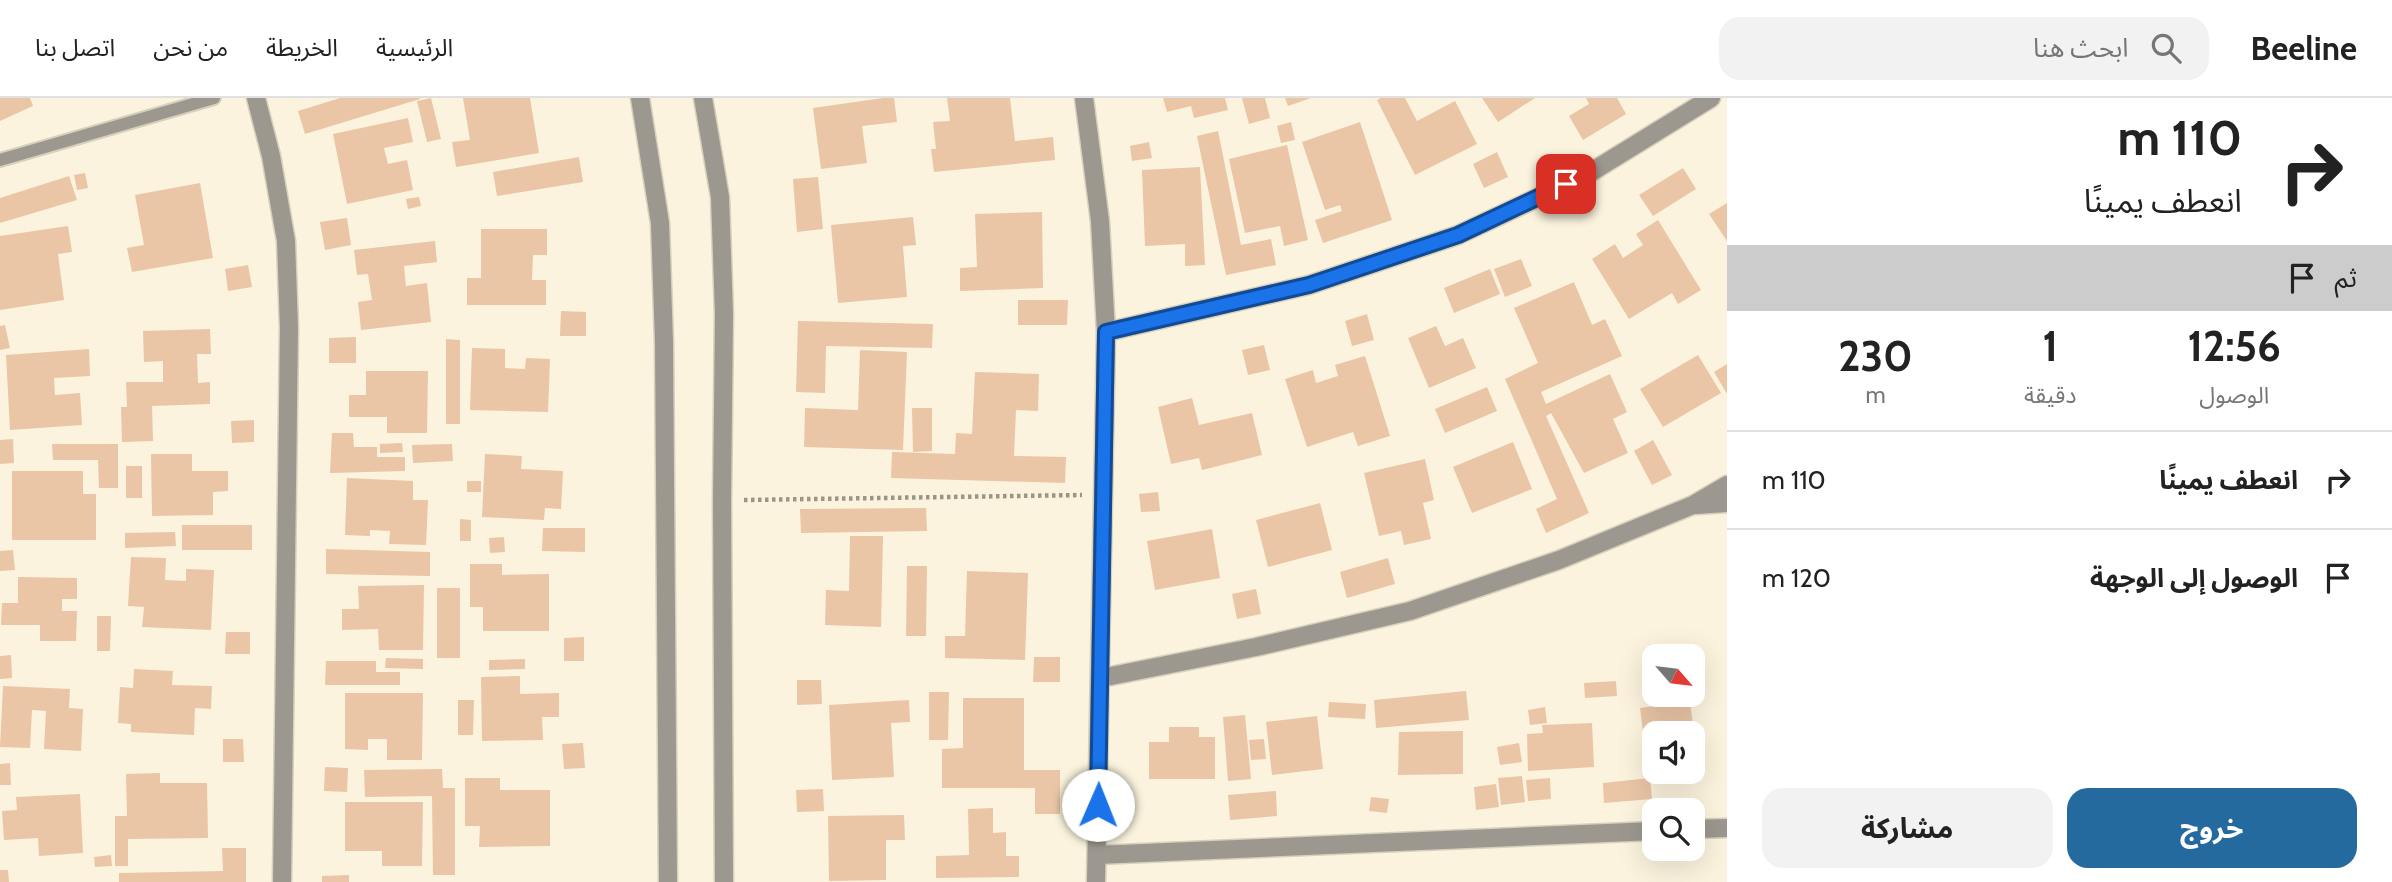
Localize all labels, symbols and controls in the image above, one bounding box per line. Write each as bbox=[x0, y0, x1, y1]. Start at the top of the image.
search box bbox=[1719, 17, 2209, 80]
text: Beeline bbox=[2251, 28, 2357, 68]
icon: search bbox=[2147, 29, 2185, 67]
text: ابحث هنا bbox=[2033, 32, 2129, 64]
text: اتصل بنا bbox=[35, 33, 115, 62]
text: من نحن bbox=[153, 33, 228, 62]
text: الخريطة bbox=[266, 33, 338, 62]
text: الرئيسية bbox=[376, 33, 453, 62]
text: 110 m bbox=[2118, 108, 2242, 167]
icon: right bbox=[2266, 126, 2357, 217]
pin bbox=[1536, 154, 1596, 214]
icon: arrive bbox=[1547, 165, 1585, 203]
text: انعطف يمينًا bbox=[2084, 181, 2242, 220]
icon: arrive bbox=[2283, 259, 2321, 297]
text: ثم bbox=[2335, 262, 2357, 294]
text: 1 bbox=[2042, 320, 2058, 372]
text: 12:56 bbox=[2188, 320, 2281, 372]
text: 230 bbox=[1838, 330, 1913, 382]
text: m bbox=[1865, 381, 1886, 409]
text: دقيقة bbox=[2024, 381, 2076, 409]
text: الوصول bbox=[2199, 381, 2269, 409]
icon: right bbox=[2319, 461, 2357, 499]
text: 110 m bbox=[1762, 464, 1826, 496]
text: انعطف يمينًا bbox=[2159, 464, 2298, 496]
icon: arrive bbox=[2319, 559, 2357, 597]
text: 120 m bbox=[1762, 562, 1831, 594]
text: الوصول إلى الوجهة bbox=[2090, 562, 2298, 594]
north arrow bbox=[1642, 644, 1704, 707]
map controls bbox=[1642, 644, 1705, 861]
button: sound bbox=[1642, 721, 1705, 784]
position arrow bbox=[1061, 768, 1135, 842]
button: مشاركة bbox=[1762, 788, 2053, 868]
button: خروج bbox=[2067, 788, 2357, 868]
button: search bbox=[1642, 798, 1705, 861]

